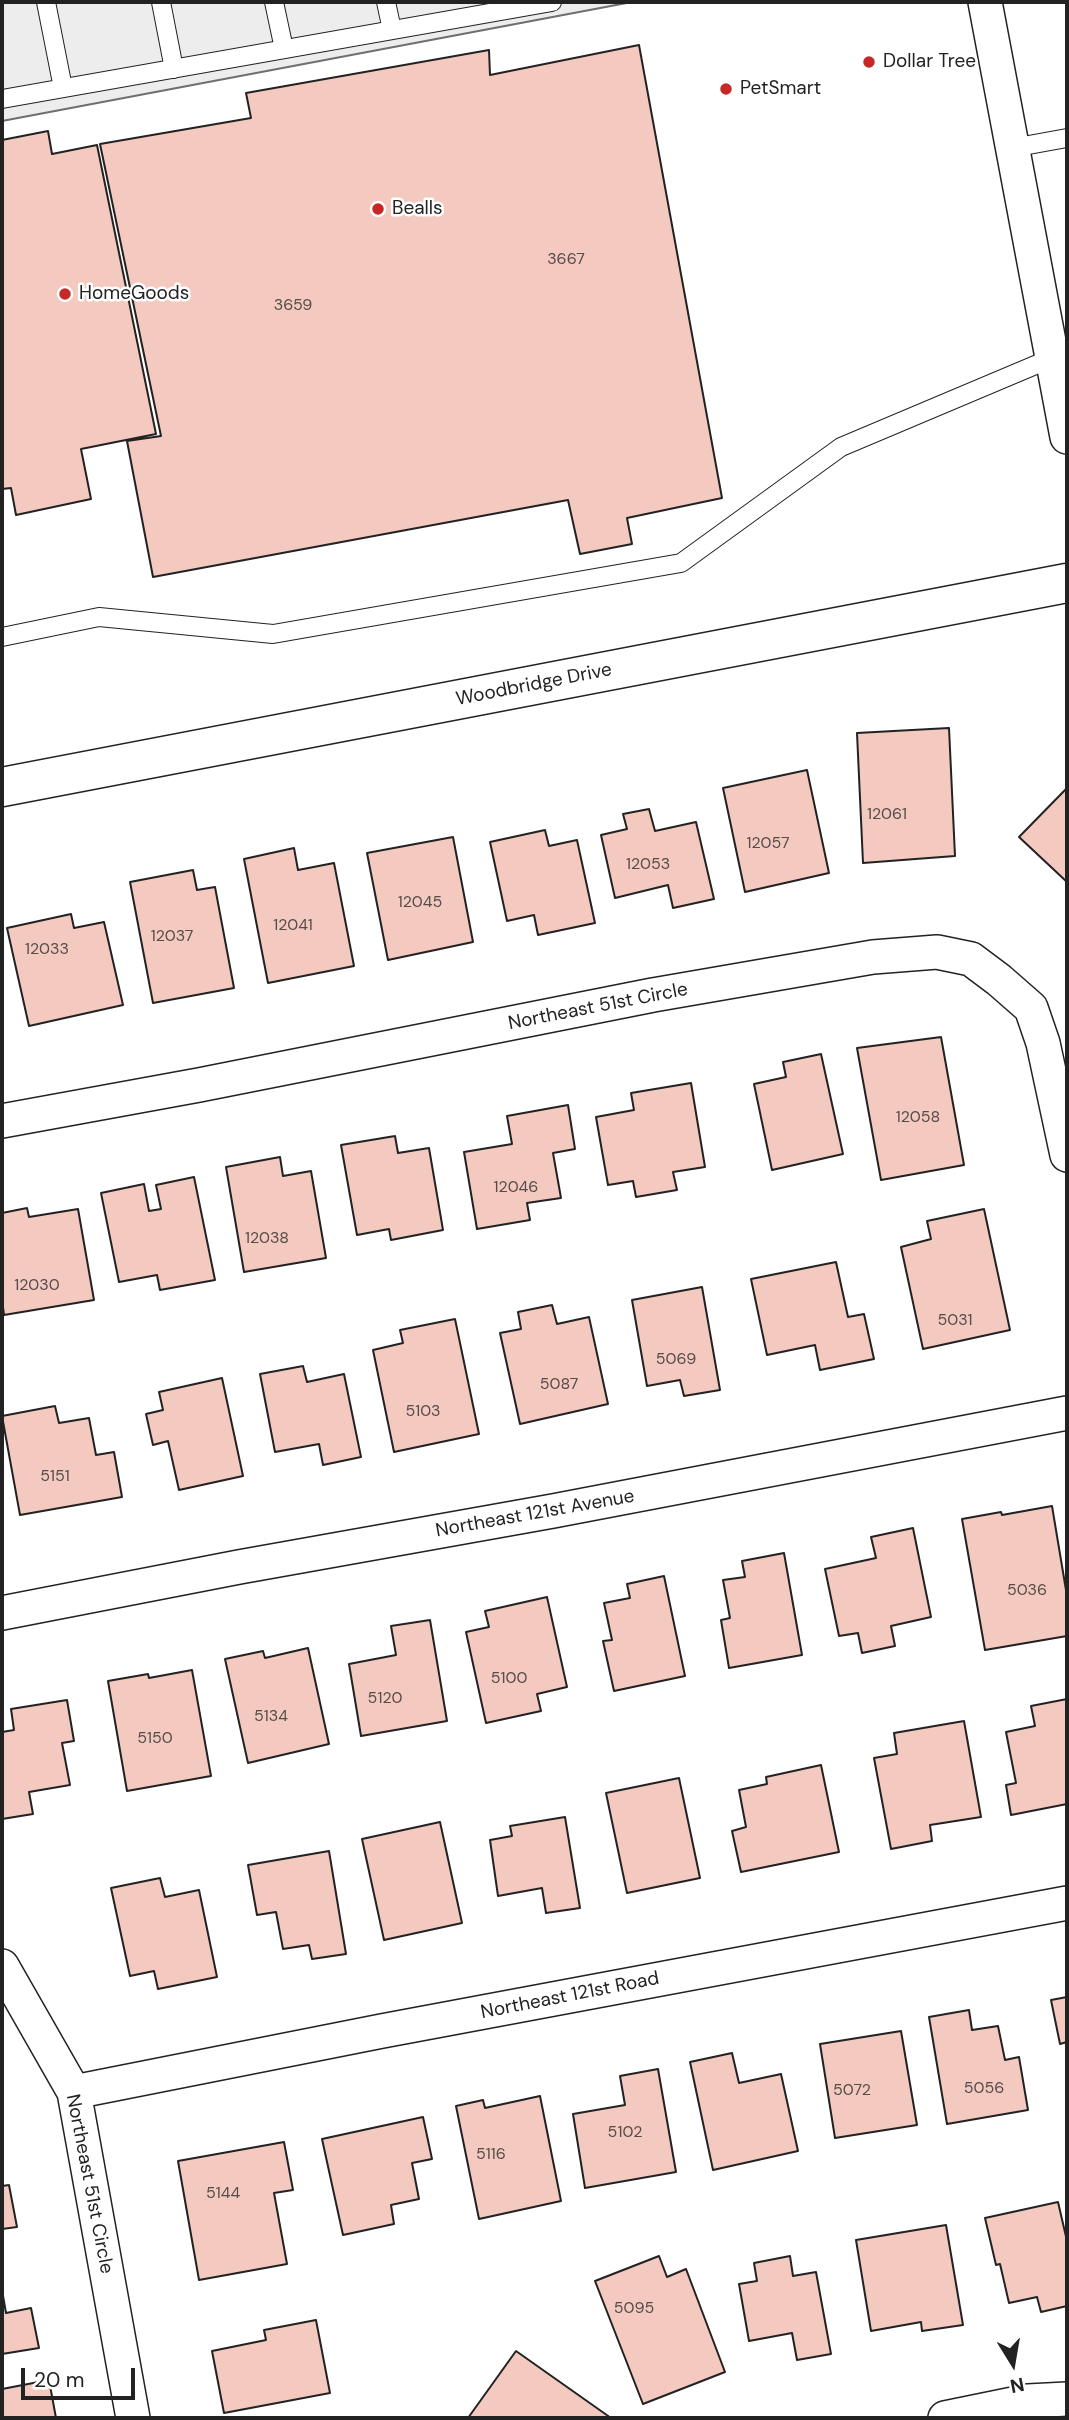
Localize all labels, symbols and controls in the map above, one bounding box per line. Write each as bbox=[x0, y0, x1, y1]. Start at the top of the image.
place label: Dollar Tree bbox=[883, 51, 976, 73]
marker: Dollar Tree bbox=[861, 54, 877, 70]
place label: PetSmart bbox=[740, 78, 821, 100]
marker: PetSmart bbox=[718, 81, 734, 97]
place label: Bealls bbox=[392, 198, 443, 220]
marker: Bealls bbox=[370, 201, 386, 217]
house number: 3667 bbox=[547, 250, 585, 270]
place label: HomeGoods bbox=[79, 283, 189, 305]
marker: HomeGoods bbox=[57, 286, 73, 302]
house number: 3659 bbox=[274, 296, 312, 316]
street label: Woodbridge Drive bbox=[454, 659, 614, 711]
house number: 12061 bbox=[867, 805, 907, 825]
house number: 12057 bbox=[746, 834, 790, 854]
house number: 12053 bbox=[626, 855, 670, 875]
house number: 12045 bbox=[398, 893, 442, 913]
house number: 12041 bbox=[273, 916, 313, 936]
house number: 12037 bbox=[151, 927, 193, 947]
house number: 12033 bbox=[25, 940, 69, 960]
street label: Northeast 51st Circle bbox=[506, 978, 690, 1036]
house number: 12058 bbox=[896, 1108, 940, 1128]
house number: 12046 bbox=[494, 1178, 538, 1198]
house number: 12038 bbox=[245, 1229, 289, 1249]
house number: 12030 bbox=[14, 1276, 60, 1296]
house number: 5031 bbox=[938, 1311, 972, 1331]
house number: 5069 bbox=[656, 1350, 696, 1370]
house number: 5087 bbox=[540, 1375, 578, 1395]
house number: 5103 bbox=[405, 1402, 441, 1422]
house number: 5151 bbox=[40, 1467, 70, 1487]
street label: Northeast 121st Avenue bbox=[434, 1485, 636, 1543]
house number: 5036 bbox=[1007, 1581, 1047, 1601]
house number: 5100 bbox=[491, 1669, 527, 1689]
house number: 5120 bbox=[368, 1689, 402, 1709]
house number: 5134 bbox=[254, 1707, 288, 1727]
house number: 5150 bbox=[137, 1729, 173, 1749]
street label: Northeast 121st Road bbox=[479, 1968, 661, 2024]
house number: 5056 bbox=[964, 2079, 1004, 2099]
house number: 5072 bbox=[833, 2081, 871, 2101]
street label: Northeast 51st Circle bbox=[60, 2092, 118, 2276]
house number: 5102 bbox=[608, 2123, 642, 2143]
house number: 5116 bbox=[476, 2145, 506, 2165]
house number: 5144 bbox=[206, 2184, 240, 2204]
house number: 5095 bbox=[614, 2299, 654, 2319]
north arrow bbox=[978, 2329, 1048, 2399]
scale bar bbox=[24, 2354, 138, 2398]
text: 20 m bbox=[34, 2366, 85, 2394]
text: N bbox=[1008, 2372, 1026, 2399]

